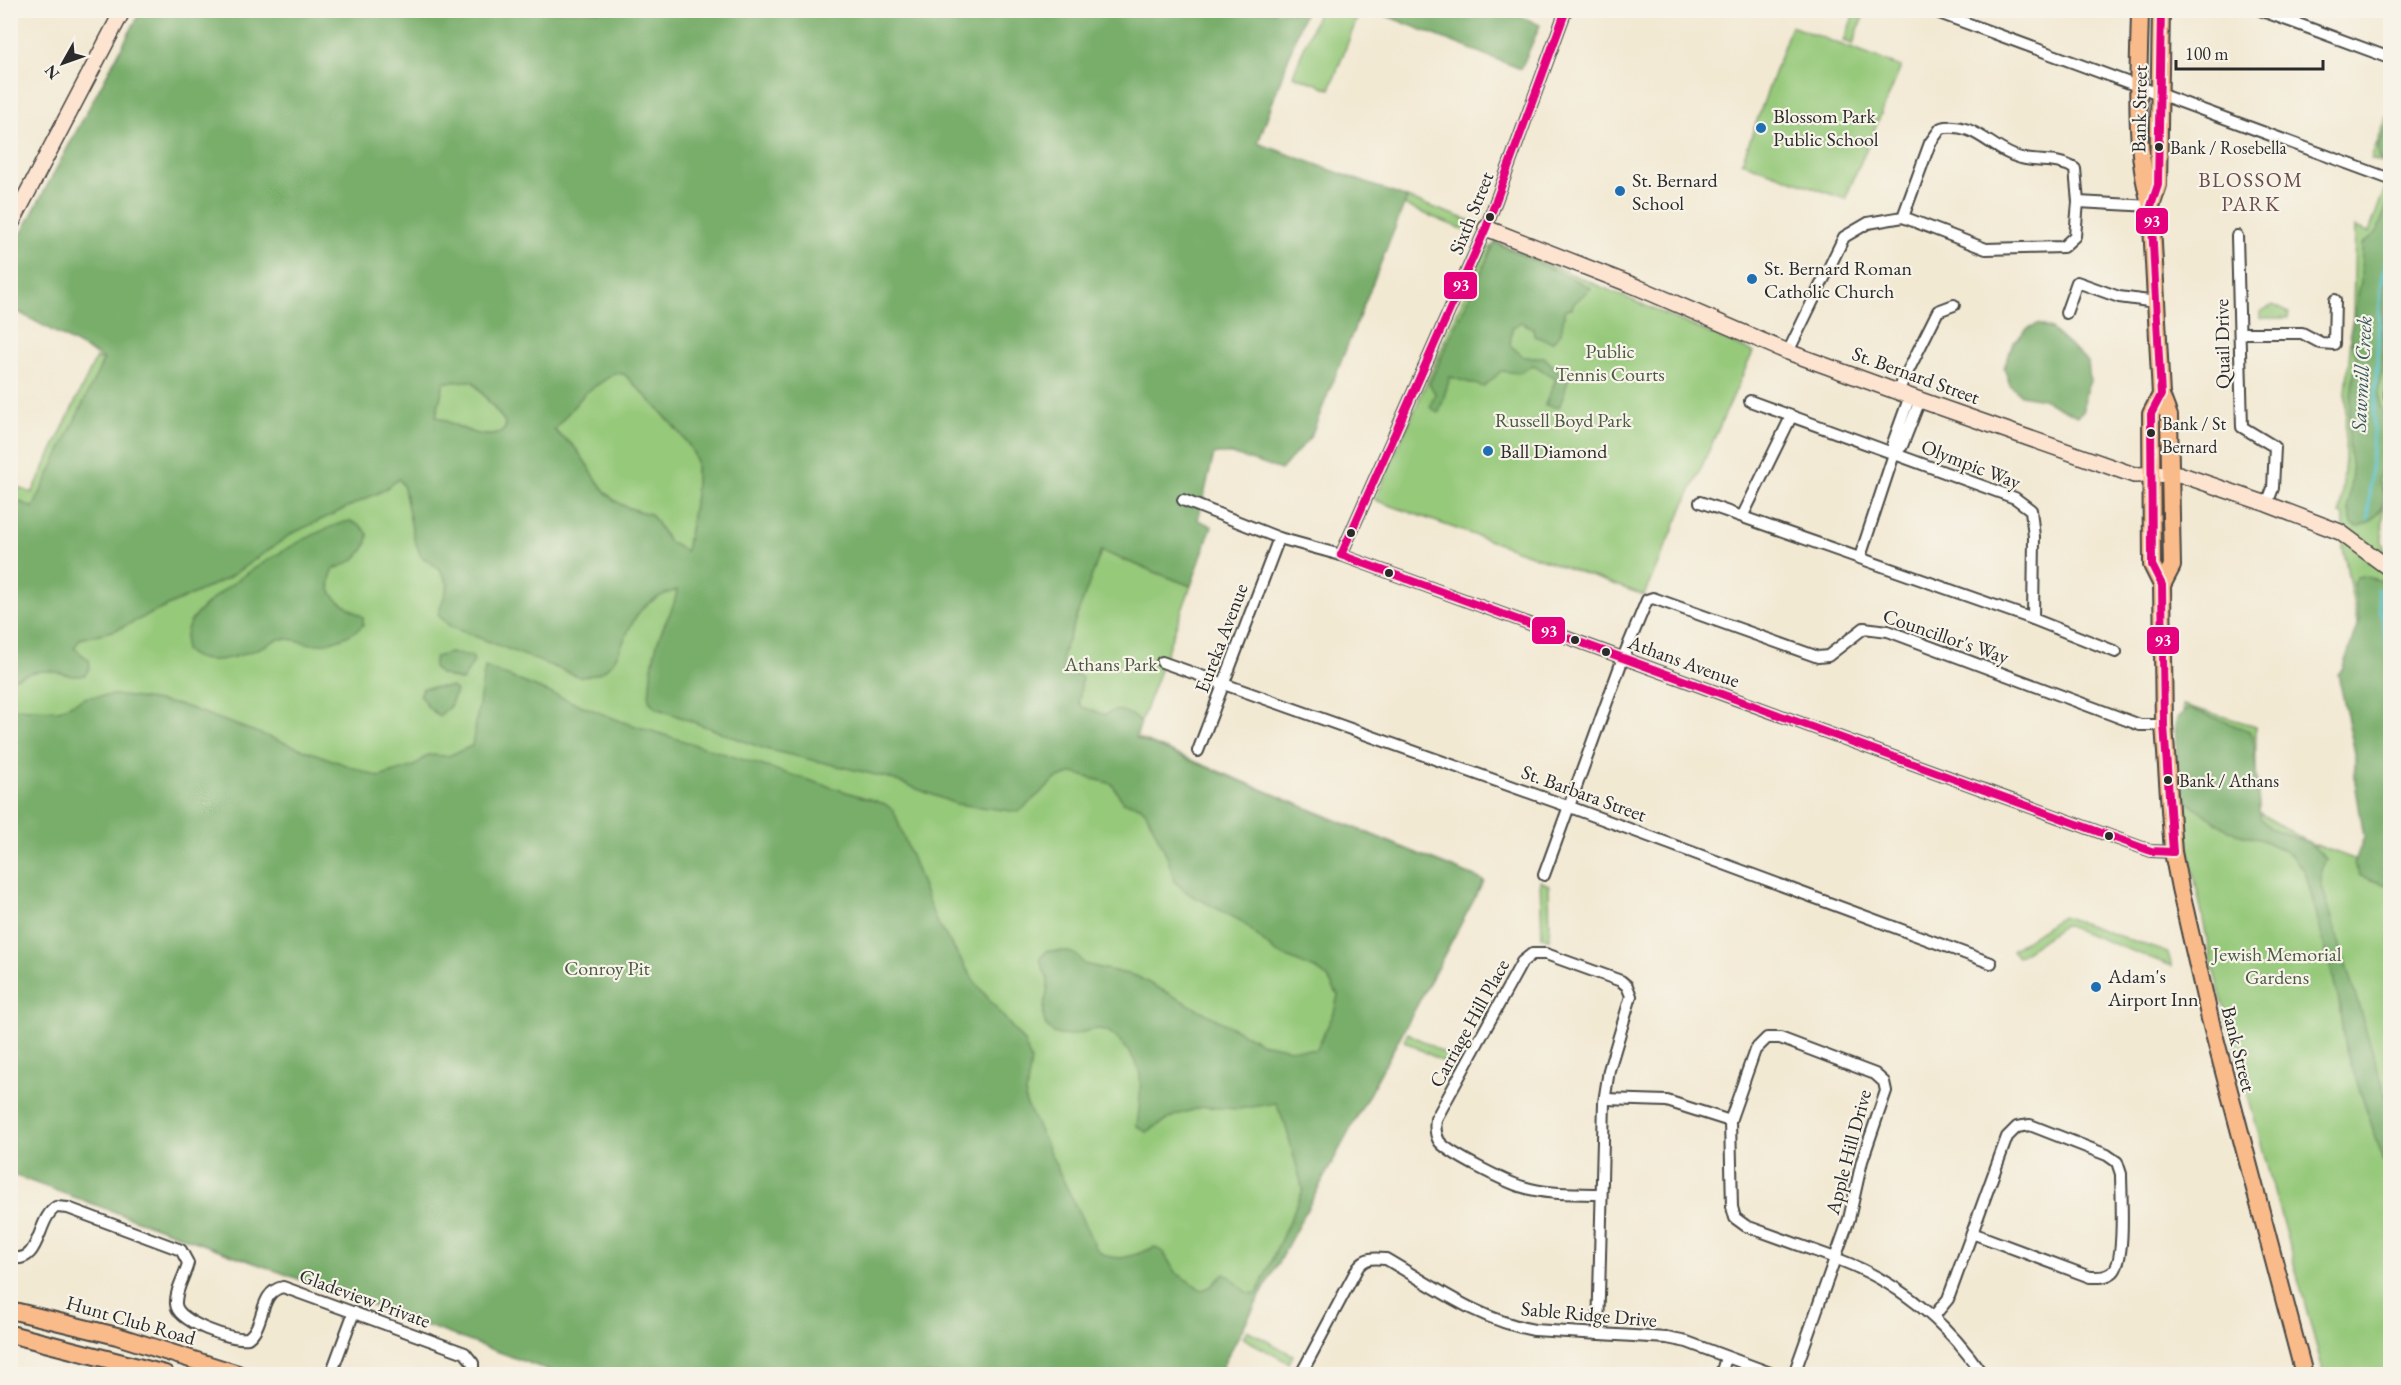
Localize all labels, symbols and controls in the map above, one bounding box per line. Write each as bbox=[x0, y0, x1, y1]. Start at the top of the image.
north arrow bbox=[33, 33, 93, 93]
scale bar bbox=[2176, 33, 2323, 71]
text: 100 m bbox=[2185, 42, 2229, 65]
text: N bbox=[40, 61, 64, 84]
street label: Bank Street bbox=[2125, 64, 2153, 153]
place label: Blossom Park Public School bbox=[1773, 103, 1879, 152]
marker: Blossom Park Public School bbox=[1754, 121, 1768, 135]
place label: Bank / Rosebella bbox=[2170, 136, 2288, 159]
marker: Bank / Rosebella bbox=[2153, 141, 2165, 153]
district label: BLOSSOM PARK bbox=[2198, 166, 2304, 217]
street label: Sixth Street bbox=[1443, 167, 1500, 258]
place label: St. Bernard School bbox=[1632, 167, 1719, 216]
marker: St. Bernard School bbox=[1613, 184, 1627, 198]
line badge: 93 bbox=[2135, 207, 2169, 235]
unlabelled marker bbox=[1484, 211, 1496, 223]
text: 93 bbox=[2144, 211, 2160, 232]
place label: St. Bernard Roman Catholic Church bbox=[1764, 255, 1912, 304]
line badge: 93 bbox=[1443, 271, 1478, 300]
marker: St. Bernard Roman Catholic Church bbox=[1745, 272, 1759, 286]
text: 93 bbox=[1453, 275, 1469, 296]
street label: Quail Drive bbox=[2208, 298, 2236, 389]
water label: Sawmill Creek bbox=[2344, 315, 2378, 434]
park label: Public Tennis Courts bbox=[1555, 338, 1665, 387]
street label: St. Bernard Street bbox=[1849, 340, 1984, 410]
park label: Russell Boyd Park bbox=[1495, 407, 1632, 433]
place label: Bank / St Bernard bbox=[2162, 412, 2226, 458]
marker: Bank / St Bernard bbox=[2145, 427, 2157, 439]
street label: Olympic Way bbox=[1917, 433, 2025, 495]
place label: Ball Diamond bbox=[1500, 438, 1608, 464]
marker: Ball Diamond bbox=[1481, 444, 1495, 458]
unlabelled marker bbox=[1345, 527, 1357, 539]
unlabelled marker bbox=[1383, 567, 1395, 579]
street label: Eureka Avenue bbox=[1188, 579, 1254, 696]
street label: Councillor's Way bbox=[1879, 602, 2013, 670]
line badge: 93 bbox=[1531, 616, 1566, 645]
text: 93 bbox=[1541, 621, 1557, 642]
line badge: 93 bbox=[2146, 626, 2180, 655]
street label: Athans Avenue bbox=[1624, 628, 1744, 693]
text: 93 bbox=[2155, 630, 2171, 651]
unlabelled marker bbox=[1569, 634, 1581, 646]
unlabelled marker bbox=[1600, 646, 1612, 658]
park label: Athans Park bbox=[1063, 651, 1158, 677]
street label: St. Barbara Street bbox=[1518, 758, 1651, 828]
place label: Bank / Athans bbox=[2179, 769, 2279, 792]
marker: Bank / Athans bbox=[2162, 774, 2174, 786]
unlabelled marker bbox=[2103, 830, 2115, 842]
park label: Jewish Memorial Gardens bbox=[2210, 941, 2342, 990]
street label: Carriage Hill Place bbox=[1423, 954, 1515, 1092]
park label: Conroy Pit bbox=[564, 955, 651, 981]
place label: Adam's Airport Inn bbox=[2107, 963, 2199, 1012]
marker: Adam's Airport Inn bbox=[2089, 980, 2103, 994]
street label: Bank Street bbox=[2216, 1003, 2262, 1095]
street label: Apple Hill Drive bbox=[1819, 1086, 1877, 1218]
street label: Gladeview Private bbox=[296, 1262, 434, 1334]
street label: Hunt Club Road bbox=[63, 1289, 199, 1351]
street label: Sable Ridge Drive bbox=[1520, 1295, 1658, 1333]

